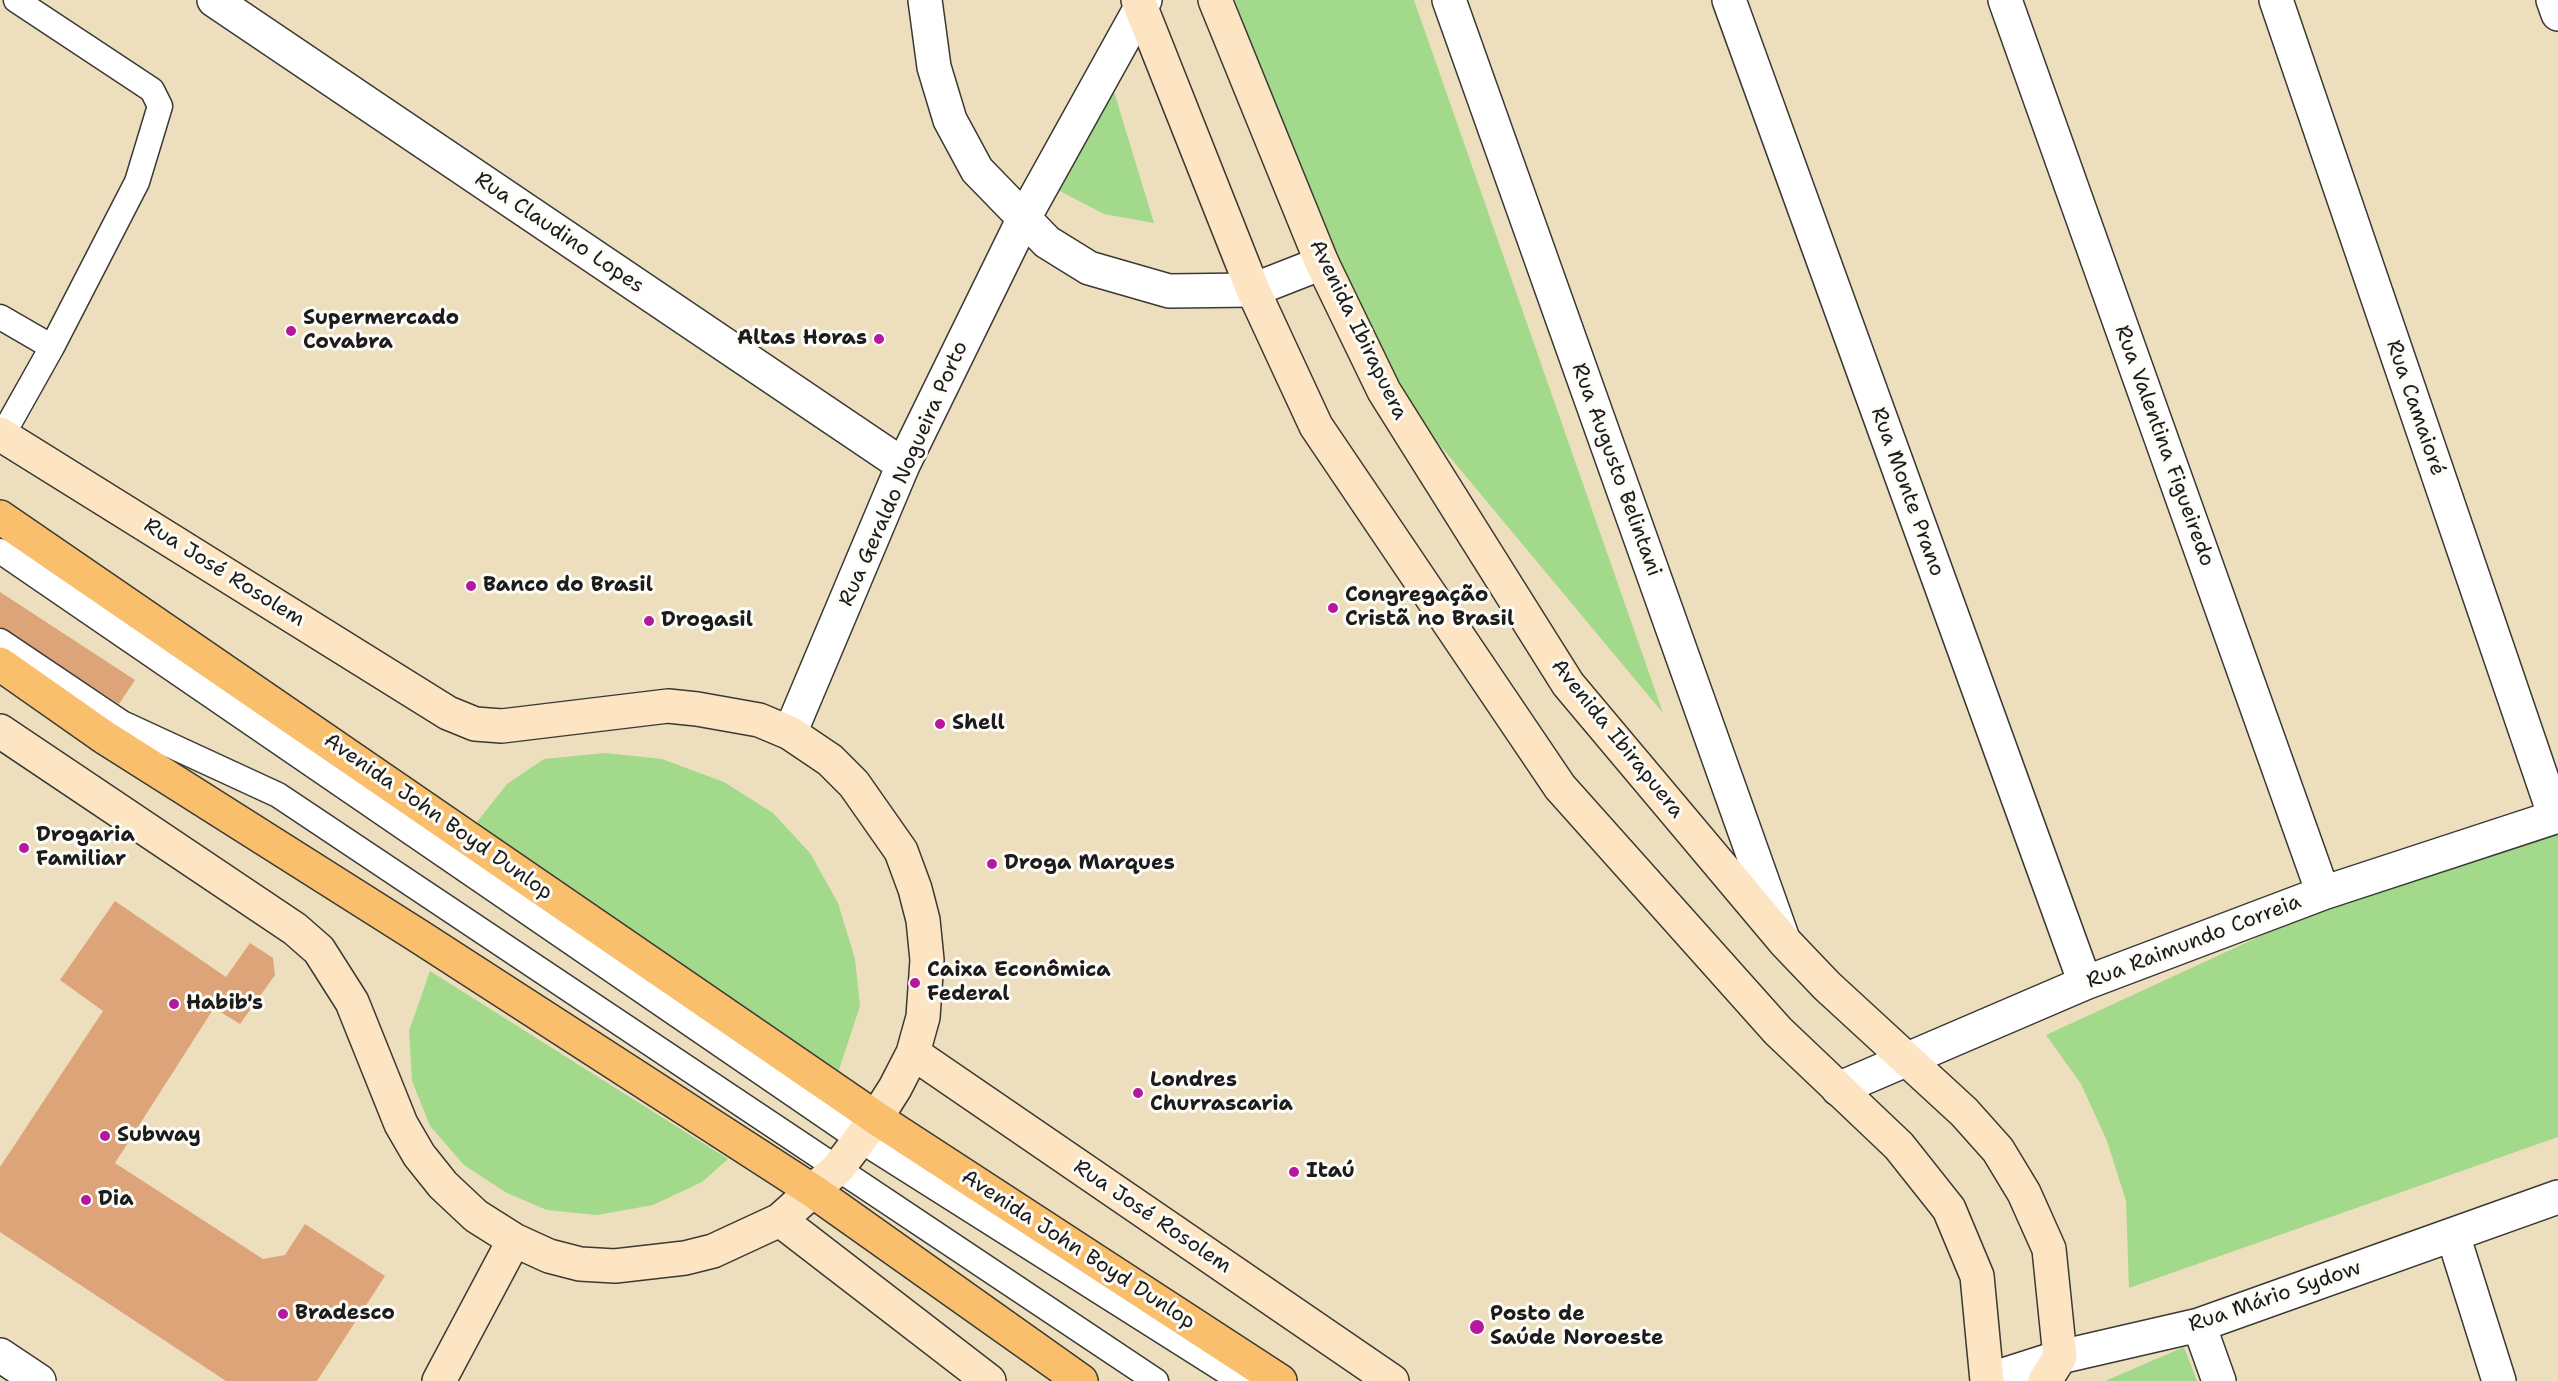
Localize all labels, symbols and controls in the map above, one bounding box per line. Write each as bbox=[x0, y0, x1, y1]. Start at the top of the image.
street label: Rua Claudino Lopes bbox=[469, 167, 649, 299]
street label: Avenida Ibirapuera bbox=[1303, 236, 1413, 424]
place label: Supermercado Covabra bbox=[303, 306, 459, 356]
street label: Rua Valentina Figueiredo bbox=[2109, 322, 2219, 570]
marker: Supermercado Covabra bbox=[284, 324, 298, 338]
place label: Altas Horas bbox=[737, 326, 867, 352]
marker: Altas Horas bbox=[872, 332, 886, 346]
street label: Rua Camaioré bbox=[2380, 337, 2450, 479]
street label: Rua Geraldo Nogueira Porto bbox=[834, 338, 974, 610]
street label: Rua Augusto Belintani bbox=[1566, 360, 1666, 580]
street label: Rua Monte Prano bbox=[1865, 404, 1949, 580]
street label: Rua José Rosolem bbox=[139, 513, 309, 633]
place label: Banco do Brasil bbox=[483, 573, 653, 599]
marker: Banco do Brasil bbox=[464, 579, 478, 593]
place label: Congregação Cristã no Brasil bbox=[1345, 583, 1514, 633]
marker: Congregação Cristã no Brasil bbox=[1326, 601, 1340, 615]
place label: Drogasil bbox=[661, 608, 753, 634]
marker: Drogasil bbox=[642, 614, 656, 628]
street label: Avenida Ibirapuera bbox=[1545, 654, 1689, 824]
place label: Shell bbox=[952, 711, 1005, 737]
marker: Shell bbox=[933, 717, 947, 731]
street label: Avenida John Boyd Dunlop bbox=[319, 728, 557, 906]
place label: Drogaria Familiar bbox=[36, 823, 135, 873]
marker: Drogaria Familiar bbox=[17, 841, 31, 855]
place label: Droga Marques bbox=[1004, 851, 1175, 877]
marker: Droga Marques bbox=[985, 857, 999, 871]
street label: Rua Raimundo Correia bbox=[2083, 889, 2305, 995]
place label: Caixa Econômica Federal bbox=[927, 958, 1111, 1008]
marker: Caixa Econômica Federal bbox=[908, 976, 922, 990]
place label: Habib's bbox=[186, 991, 263, 1017]
marker: Habib's bbox=[167, 997, 181, 1011]
place label: Londres Churrascaria bbox=[1150, 1068, 1293, 1118]
marker: Londres Churrascaria bbox=[1131, 1086, 1145, 1100]
place label: Subway bbox=[117, 1123, 201, 1149]
marker: Subway bbox=[98, 1129, 112, 1143]
street label: Rua José Rosolem bbox=[1068, 1155, 1236, 1279]
place label: Itaú bbox=[1306, 1159, 1355, 1185]
street label: Avenida John Boyd Dunlop bbox=[956, 1165, 1200, 1335]
marker: Itaú bbox=[1287, 1165, 1301, 1179]
place label: Dia bbox=[98, 1187, 134, 1213]
marker: Dia bbox=[79, 1193, 93, 1207]
street label: Rua Mário Sydow bbox=[2185, 1256, 2365, 1338]
place label: Bradesco bbox=[295, 1301, 395, 1327]
place label: Posto de Saúde Noroeste bbox=[1490, 1302, 1664, 1352]
marker: Bradesco bbox=[276, 1307, 290, 1321]
marker: Posto de Saúde Noroeste bbox=[1468, 1318, 1486, 1336]

